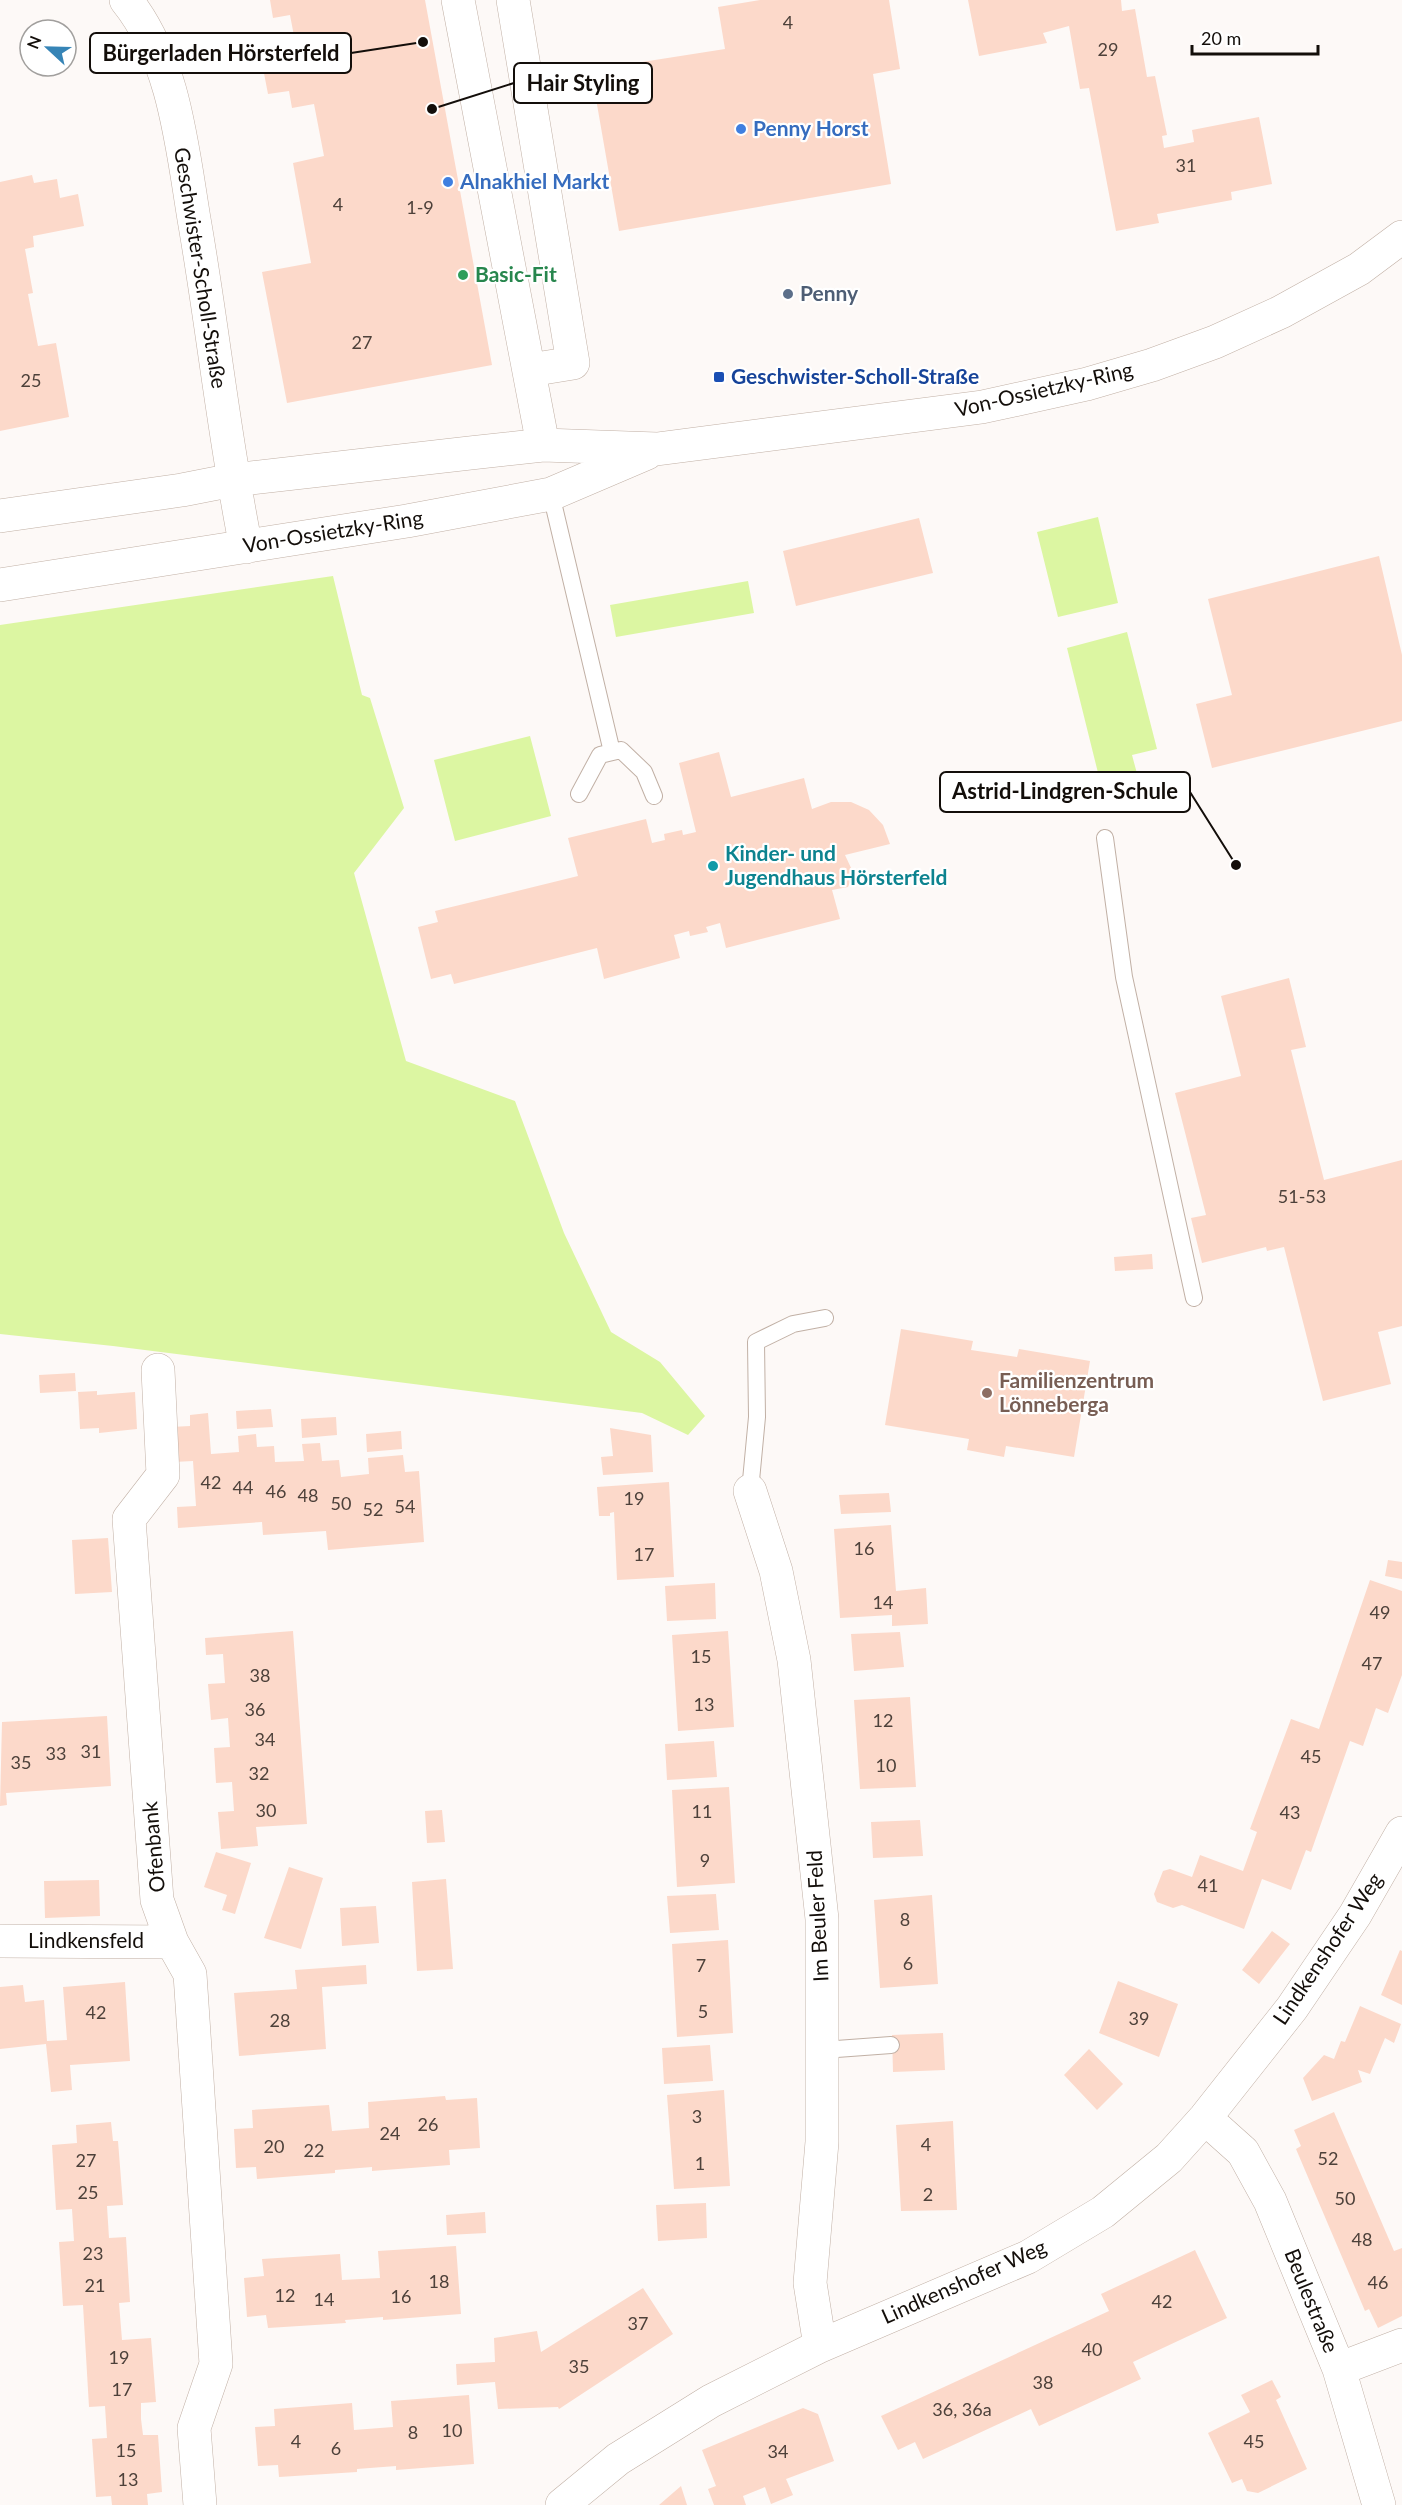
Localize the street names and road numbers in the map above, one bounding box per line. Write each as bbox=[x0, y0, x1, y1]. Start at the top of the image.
street label: Geschwister-Scholl-Straße bbox=[170, 145, 233, 390]
street label: Von-Ossietzky-Ring bbox=[952, 356, 1135, 421]
street label: Von-Ossietzky-Ring bbox=[241, 504, 425, 557]
street label: Ofenbank bbox=[136, 1800, 169, 1894]
street label: Im Beuler Feld bbox=[801, 1850, 832, 1983]
street label: Lindkenshofer Weg bbox=[1267, 1867, 1387, 2029]
street label: Lindkensfeld bbox=[28, 1927, 144, 1952]
street label: Lindkenshofer Weg bbox=[877, 2233, 1050, 2328]
street label: Beulestraße bbox=[1280, 2245, 1345, 2356]

